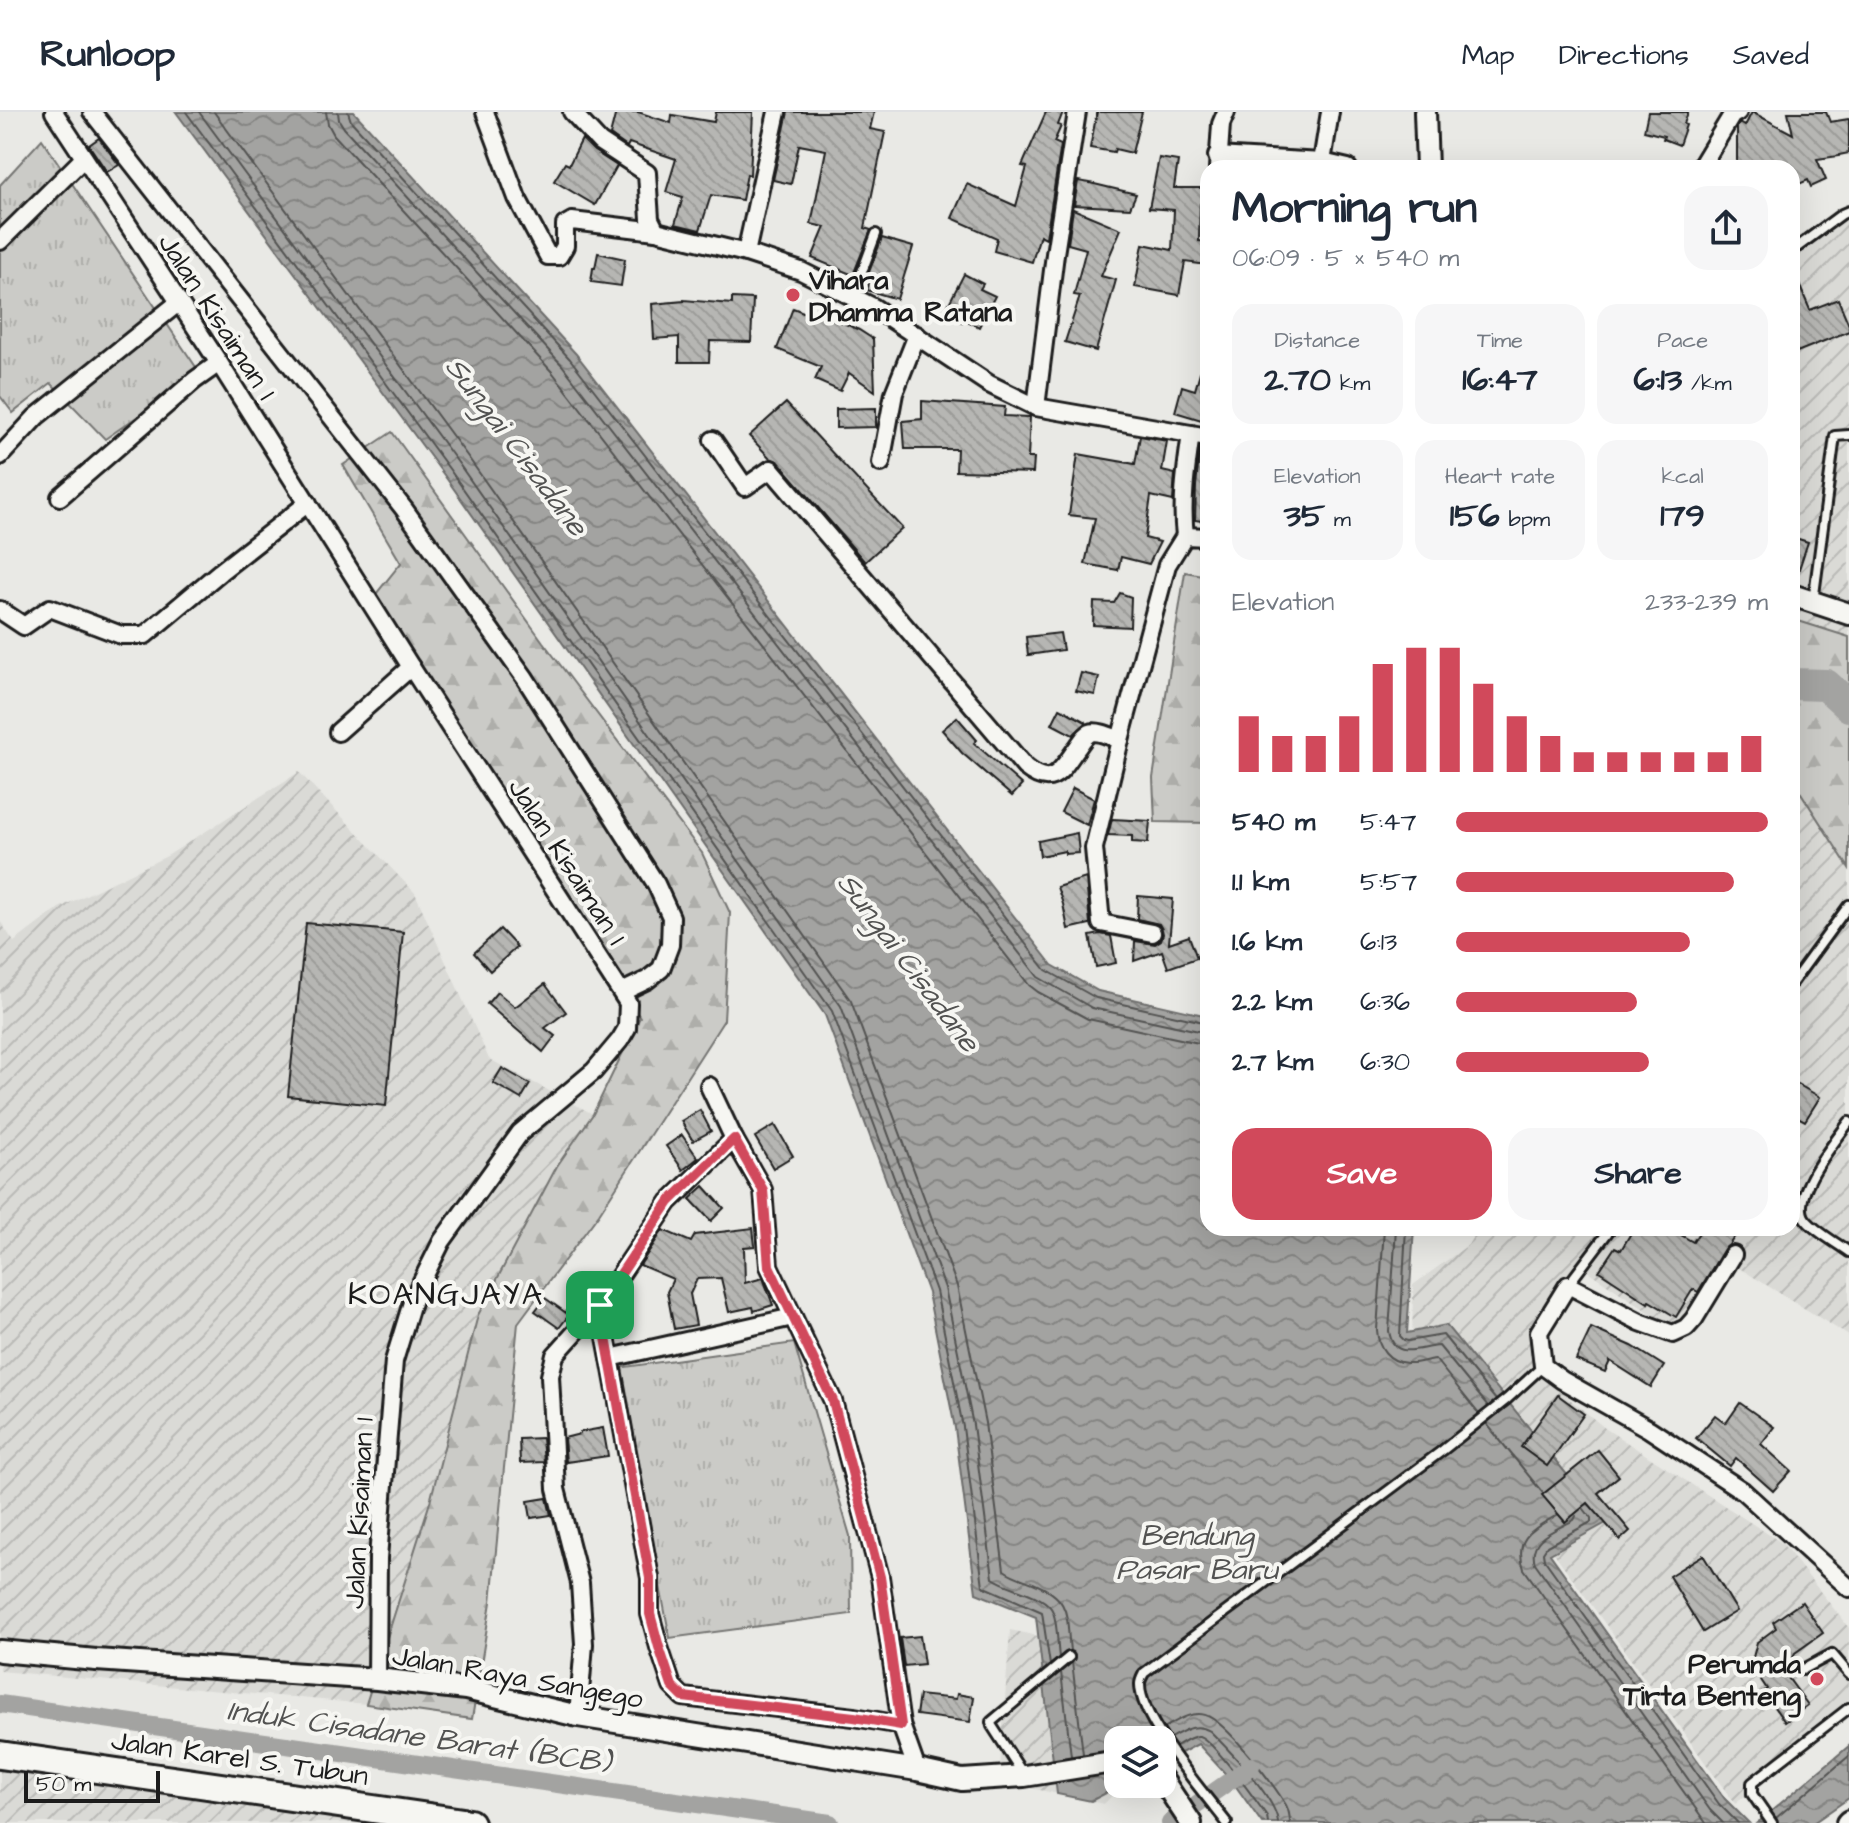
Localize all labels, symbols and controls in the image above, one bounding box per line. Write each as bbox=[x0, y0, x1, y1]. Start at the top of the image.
text: Runloop bbox=[40, 29, 175, 81]
text: Map bbox=[1462, 36, 1515, 75]
text: Directions bbox=[1559, 36, 1689, 75]
text: Saved bbox=[1733, 36, 1809, 75]
text: Morning run bbox=[1232, 179, 1477, 240]
button: share bbox=[1684, 186, 1768, 270]
street label: Jalan Kisaiman 1 bbox=[148, 226, 285, 408]
text: 06:09 · 5 × 540 m bbox=[1232, 240, 1459, 276]
place label: Vihara Dhamma Ratana bbox=[808, 261, 1013, 332]
marker: Vihara Dhamma Ratana bbox=[784, 286, 802, 304]
text: Distance bbox=[1275, 325, 1360, 356]
text: Time bbox=[1477, 325, 1523, 356]
text: Pace bbox=[1657, 325, 1708, 356]
water label: Sungai Cisadane bbox=[434, 348, 599, 547]
text: 2.70 bbox=[1264, 356, 1331, 404]
text: 16:47 bbox=[1462, 356, 1538, 404]
text: 6:13 bbox=[1634, 356, 1682, 404]
text: km bbox=[1331, 368, 1370, 399]
text: /km bbox=[1682, 368, 1732, 399]
text: Elevation bbox=[1274, 461, 1361, 492]
text: Heart rate bbox=[1445, 461, 1555, 492]
text: kcal bbox=[1662, 461, 1704, 492]
text: 35 bbox=[1284, 492, 1325, 540]
text: 156 bbox=[1450, 492, 1500, 540]
text: 179 bbox=[1660, 492, 1705, 540]
text: m bbox=[1325, 504, 1351, 535]
text: bpm bbox=[1500, 504, 1550, 535]
text: Elevation bbox=[1232, 584, 1334, 620]
text: 233–239 m bbox=[1645, 584, 1768, 620]
street label: Jalan Kisaiman 1 bbox=[498, 771, 635, 953]
text: 540 m bbox=[1232, 804, 1315, 840]
text: 5:47 bbox=[1360, 804, 1416, 840]
water label: Sungai Cisadane bbox=[826, 864, 991, 1063]
text: 1.1 km bbox=[1232, 864, 1289, 900]
text: 5:57 bbox=[1360, 864, 1417, 900]
text: 1.6 km bbox=[1232, 924, 1302, 960]
text: 6:13 bbox=[1360, 924, 1397, 960]
text: 2.2 km bbox=[1232, 984, 1312, 1020]
text: 6:36 bbox=[1360, 984, 1410, 1020]
text: 2.7 km bbox=[1232, 1044, 1313, 1080]
text: 6:30 bbox=[1360, 1044, 1410, 1080]
button: Save bbox=[1232, 1128, 1492, 1220]
button: Share bbox=[1508, 1128, 1768, 1220]
pin bbox=[566, 1271, 634, 1339]
district label: KOANGJAYA bbox=[348, 1272, 544, 1317]
icon: arrive bbox=[578, 1283, 622, 1327]
street label: Jalan Kisaiman 1 bbox=[335, 1416, 384, 1610]
water label: Bendung Pasar Baru bbox=[1116, 1515, 1280, 1591]
street label: Jalan Raya Sangego bbox=[389, 1636, 646, 1721]
place label: Perumda Tirta Benteng bbox=[1622, 1645, 1802, 1718]
marker: Perumda Tirta Benteng bbox=[1808, 1670, 1826, 1688]
water label: Induk Cisadane Barat (BCB) bbox=[225, 1689, 617, 1785]
street label: Jalan Karel S. Tubun bbox=[109, 1721, 371, 1796]
map controls bbox=[1104, 1726, 1176, 1798]
button: layers bbox=[1104, 1726, 1176, 1798]
scale bar bbox=[24, 1767, 160, 1803]
text: 50 m bbox=[36, 1769, 91, 1800]

